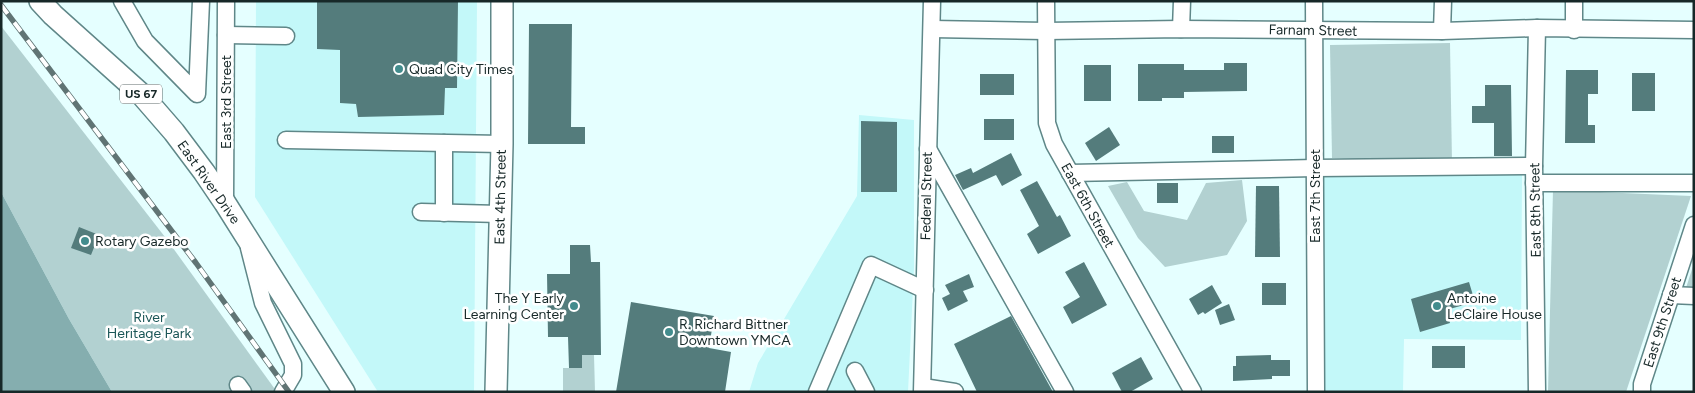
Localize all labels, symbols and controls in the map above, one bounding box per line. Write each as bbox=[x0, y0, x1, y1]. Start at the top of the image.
street label: Farnam Street bbox=[1268, 21, 1358, 40]
street label: East 3rd Street bbox=[218, 55, 235, 149]
place label: Quad City Times bbox=[409, 61, 513, 78]
marker: Quad City Times bbox=[393, 63, 405, 75]
road number: US 67 bbox=[120, 85, 162, 104]
street label: East River Drive bbox=[174, 137, 244, 228]
street label: East 4th Street bbox=[491, 149, 510, 245]
street label: East 7th Street bbox=[1307, 149, 1324, 243]
street label: Federal Street bbox=[917, 152, 936, 240]
street label: East 6th Street bbox=[1057, 160, 1118, 251]
street label: East 8th Street bbox=[1526, 162, 1545, 258]
place label: Rotary Gazebo bbox=[95, 233, 188, 250]
marker: Rotary Gazebo bbox=[79, 235, 91, 247]
street label: East 9th Street bbox=[1640, 275, 1685, 370]
place label: The Y Early Learning Center bbox=[463, 290, 565, 323]
place label: Antoine LeClaire House bbox=[1447, 290, 1542, 323]
marker: The Y Early Learning Center bbox=[568, 300, 580, 312]
marker: Antoine LeClaire House bbox=[1431, 300, 1443, 312]
park label: River Heritage Park bbox=[107, 309, 191, 342]
place label: R. Richard Bittner Downtown YMCA bbox=[679, 316, 791, 349]
marker: R. Richard Bittner Downtown YMCA bbox=[663, 326, 675, 338]

